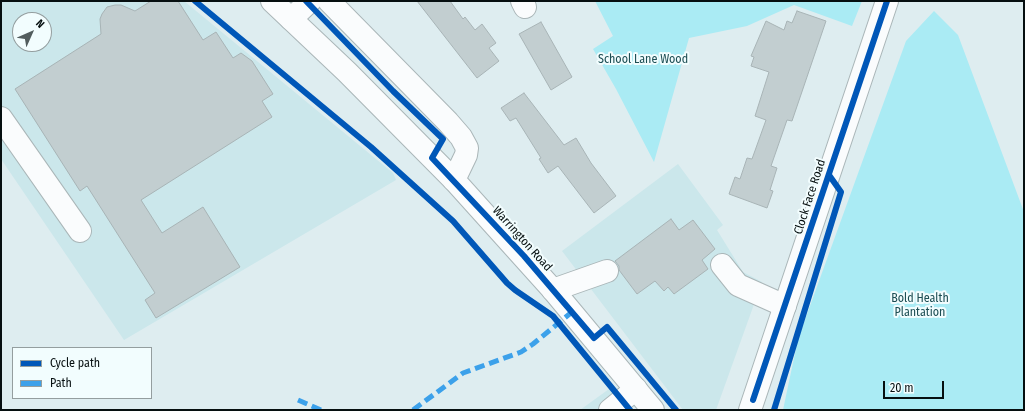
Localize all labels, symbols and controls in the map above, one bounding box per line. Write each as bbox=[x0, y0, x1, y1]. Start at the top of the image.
north arrow bbox=[12, 12, 52, 52]
text: N bbox=[33, 17, 47, 31]
park label: School Lane Wood bbox=[598, 53, 688, 67]
street label: Clock Face Road bbox=[791, 158, 829, 236]
street label: Warrington Road bbox=[489, 204, 555, 274]
park label: Bold Health Plantation bbox=[891, 292, 949, 320]
legend bbox=[12, 347, 152, 399]
text: Cycle path bbox=[50, 356, 100, 370]
scale bar bbox=[885, 373, 946, 399]
text: Path bbox=[50, 376, 72, 390]
text: 20 m bbox=[890, 381, 914, 395]

